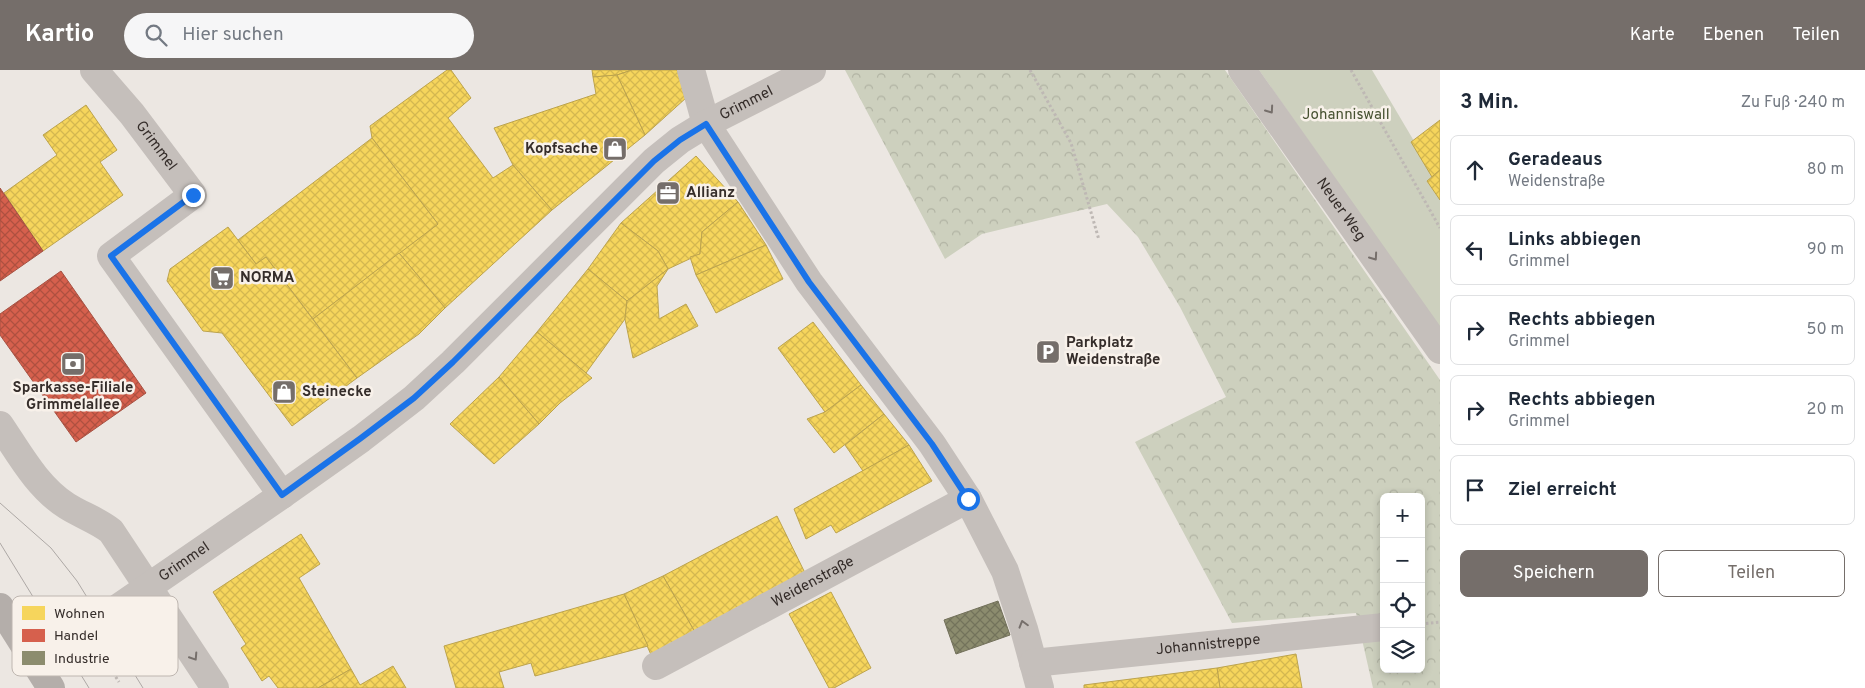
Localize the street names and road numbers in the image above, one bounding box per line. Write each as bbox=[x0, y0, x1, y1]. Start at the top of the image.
street label: Grimmel bbox=[716, 82, 777, 125]
street label: Grimmel bbox=[131, 117, 181, 175]
street label: Neuer Weg bbox=[1312, 174, 1370, 245]
street label: Grimmel bbox=[155, 538, 214, 586]
street label: Weidenstraße bbox=[768, 552, 858, 612]
street label: Johannistreppe bbox=[1155, 630, 1261, 660]

